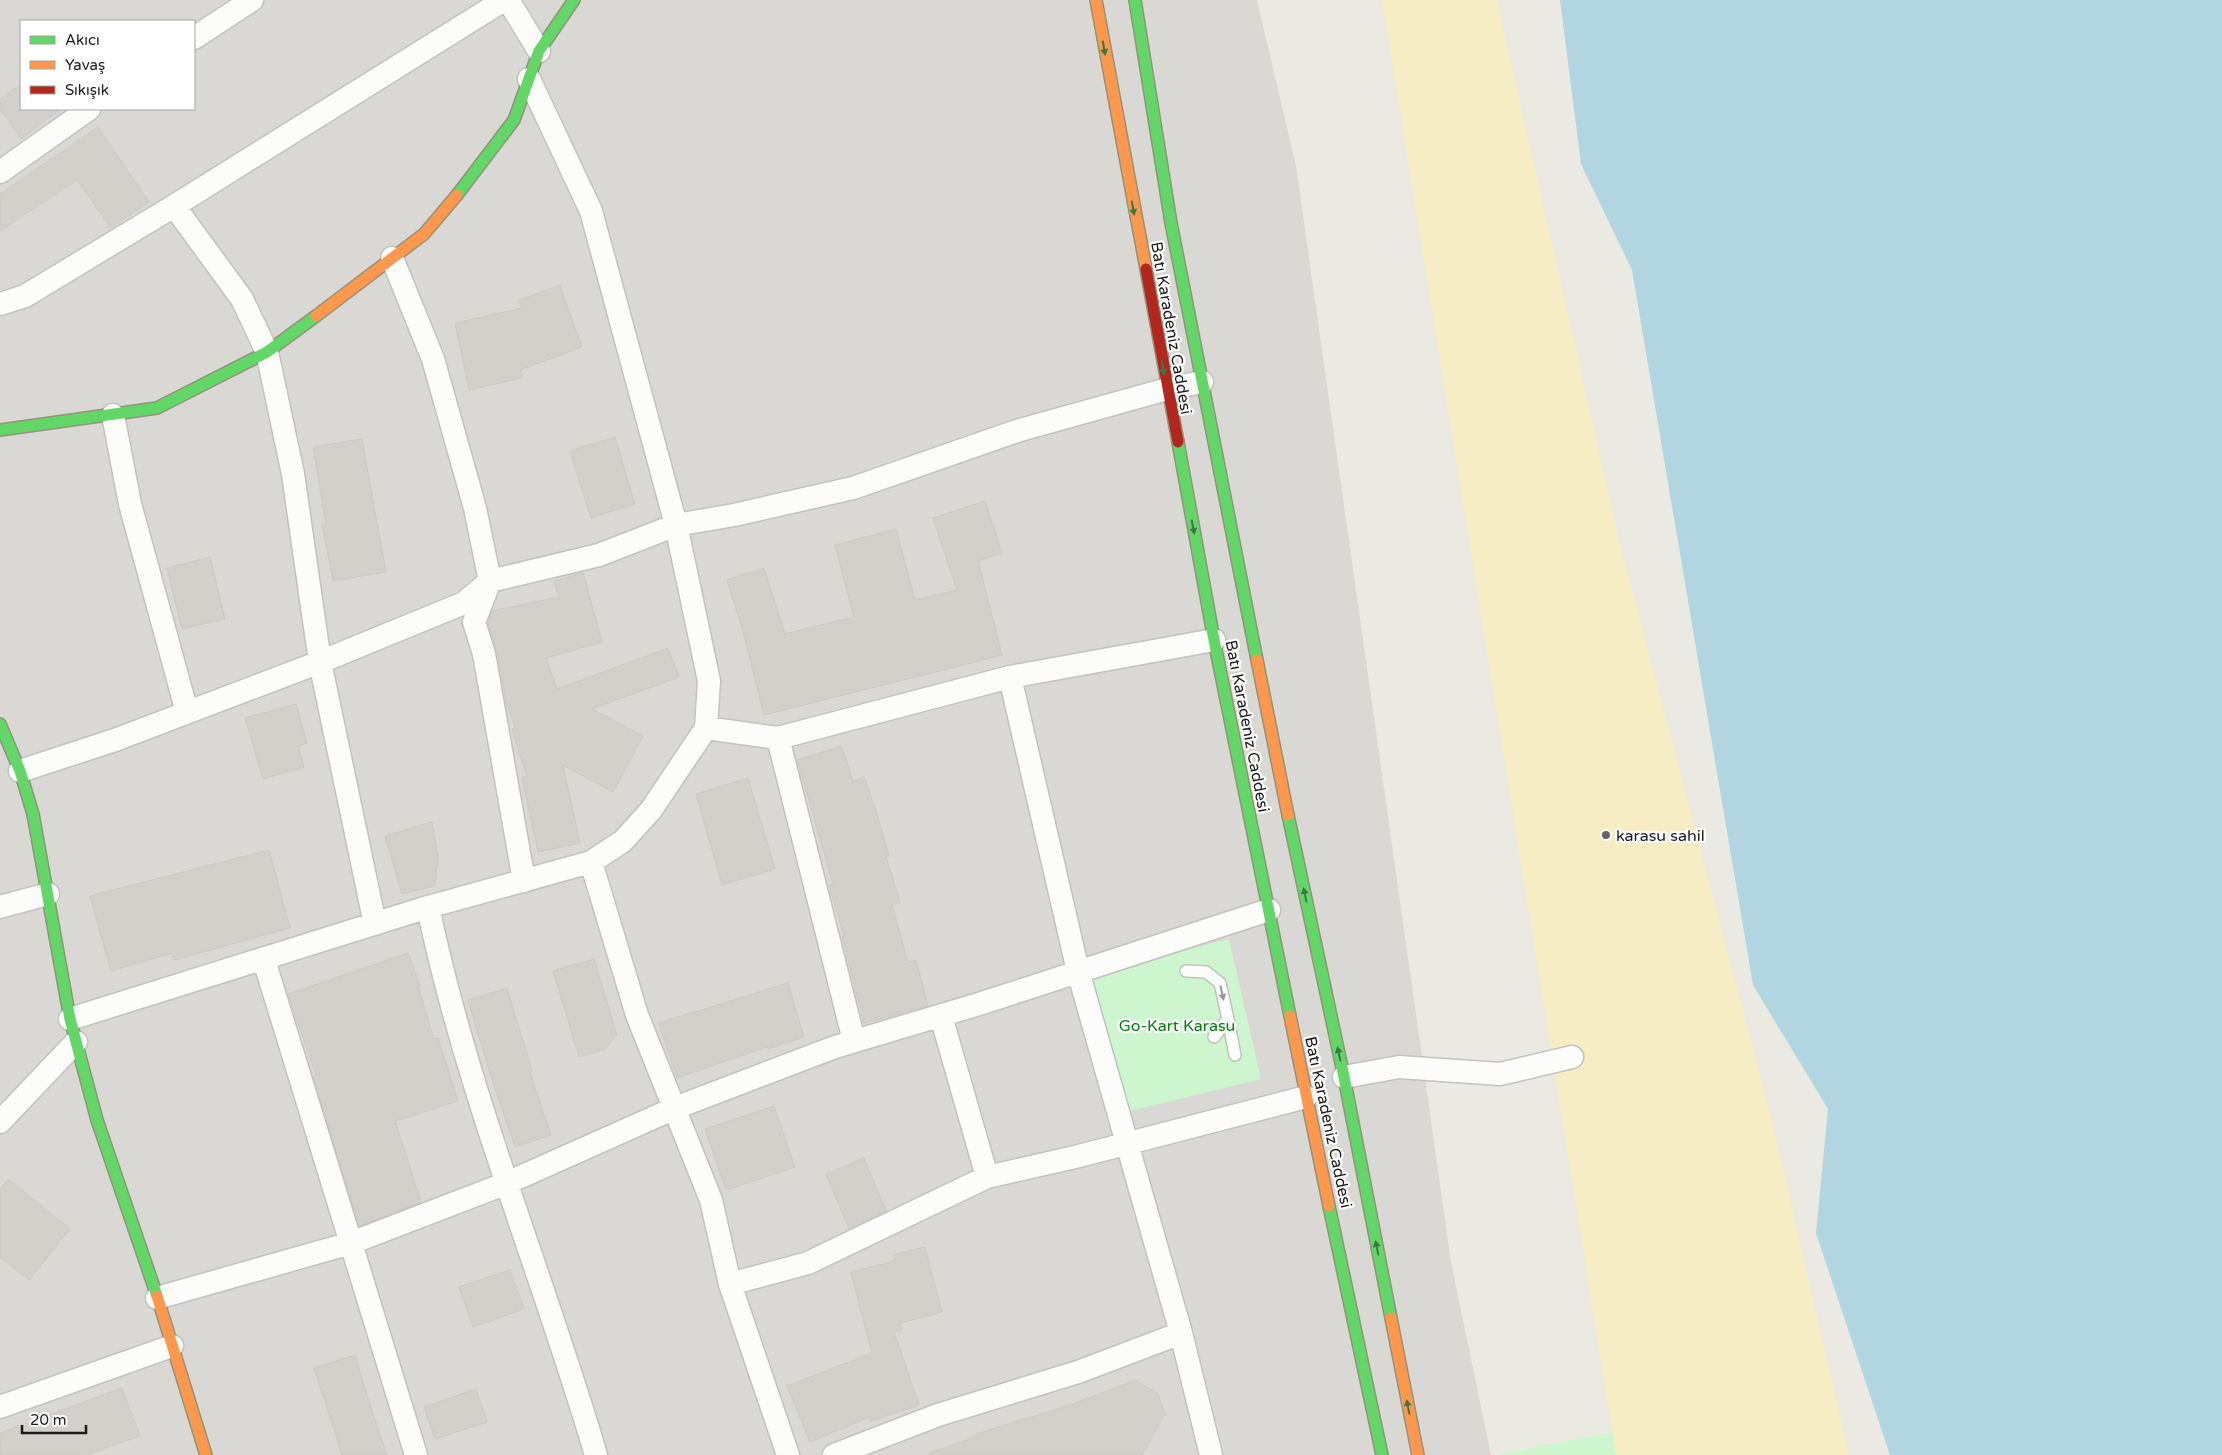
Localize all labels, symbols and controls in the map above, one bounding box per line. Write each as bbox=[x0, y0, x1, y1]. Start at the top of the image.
legend bbox=[20, 20, 195, 110]
text: Akıcı bbox=[65, 31, 100, 49]
one-way arrow bbox=[1101, 40, 1109, 56]
text: Yavaş bbox=[65, 56, 105, 74]
text: Sıkışık bbox=[65, 81, 109, 99]
one-way arrow bbox=[1130, 200, 1138, 216]
street label: Batı Karadeniz Caddesi bbox=[1146, 240, 1196, 416]
one-way arrow bbox=[1159, 360, 1167, 376]
one-way arrow bbox=[1189, 520, 1197, 536]
street label: Batı Karadeniz Caddesi bbox=[1221, 638, 1274, 814]
place label: karasu sahil bbox=[1616, 826, 1705, 846]
marker: karasu sahil bbox=[1600, 829, 1612, 841]
one-way arrow bbox=[1301, 887, 1309, 903]
one-way arrow bbox=[1219, 986, 1227, 1002]
park label: Go-Kart Karasu bbox=[1119, 1016, 1235, 1036]
street label: Batı Karadeniz Caddesi bbox=[1300, 1035, 1356, 1210]
one-way arrow bbox=[1335, 1046, 1343, 1062]
one-way arrow bbox=[1373, 1240, 1381, 1255]
one-way arrow bbox=[1404, 1399, 1412, 1415]
scale bar bbox=[22, 1402, 86, 1434]
text: 20 m bbox=[30, 1411, 67, 1429]

